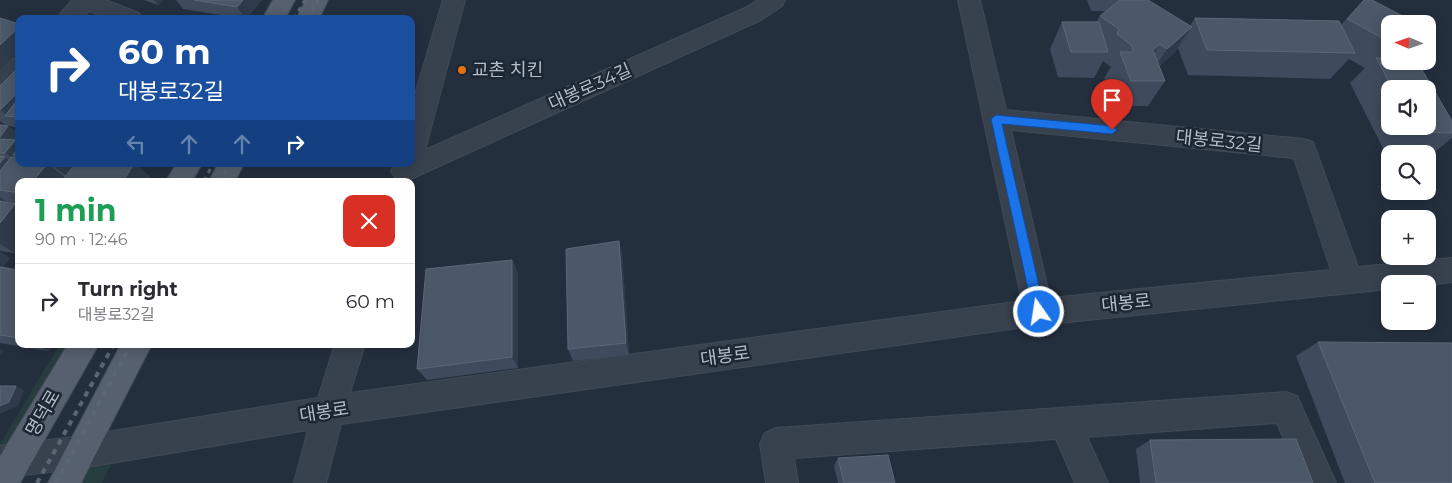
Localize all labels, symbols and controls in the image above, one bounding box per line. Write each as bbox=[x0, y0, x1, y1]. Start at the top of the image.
north arrow bbox=[1381, 15, 1436, 70]
map controls bbox=[1381, 15, 1436, 330]
text: 60 m bbox=[118, 30, 211, 73]
icon: right bbox=[35, 35, 100, 100]
place label: 교촌 치킨 bbox=[472, 59, 543, 81]
street label: 대봉로34길 bbox=[545, 59, 635, 115]
marker: 교촌 치킨 bbox=[456, 64, 468, 76]
text: 대봉로32길 bbox=[118, 78, 224, 105]
pin bbox=[1091, 79, 1133, 130]
button: sound bbox=[1381, 80, 1436, 135]
icon: arrive bbox=[1098, 86, 1126, 114]
street label: 대봉로32길 bbox=[1175, 126, 1263, 156]
icon: left bbox=[122, 130, 150, 158]
icon: ahead bbox=[175, 130, 203, 158]
icon: ahead bbox=[228, 130, 256, 158]
icon: right bbox=[281, 130, 309, 158]
button: search bbox=[1381, 145, 1436, 200]
text: 1 min bbox=[35, 192, 116, 229]
button: close bbox=[343, 195, 395, 247]
button: + bbox=[1381, 210, 1436, 265]
text: 90 m · 12:46 bbox=[35, 230, 128, 249]
button: − bbox=[1381, 275, 1436, 330]
text: Turn right bbox=[78, 278, 178, 301]
position arrow bbox=[1012, 285, 1064, 337]
icon: right bbox=[35, 287, 63, 315]
street label: 대봉로 bbox=[1100, 289, 1152, 317]
text: 60 m bbox=[346, 290, 395, 313]
text: 대봉로32길 bbox=[78, 305, 155, 324]
street label: 대봉로 bbox=[699, 342, 751, 370]
street label: 명덕로 bbox=[21, 386, 65, 440]
street label: 대봉로 bbox=[298, 397, 350, 427]

